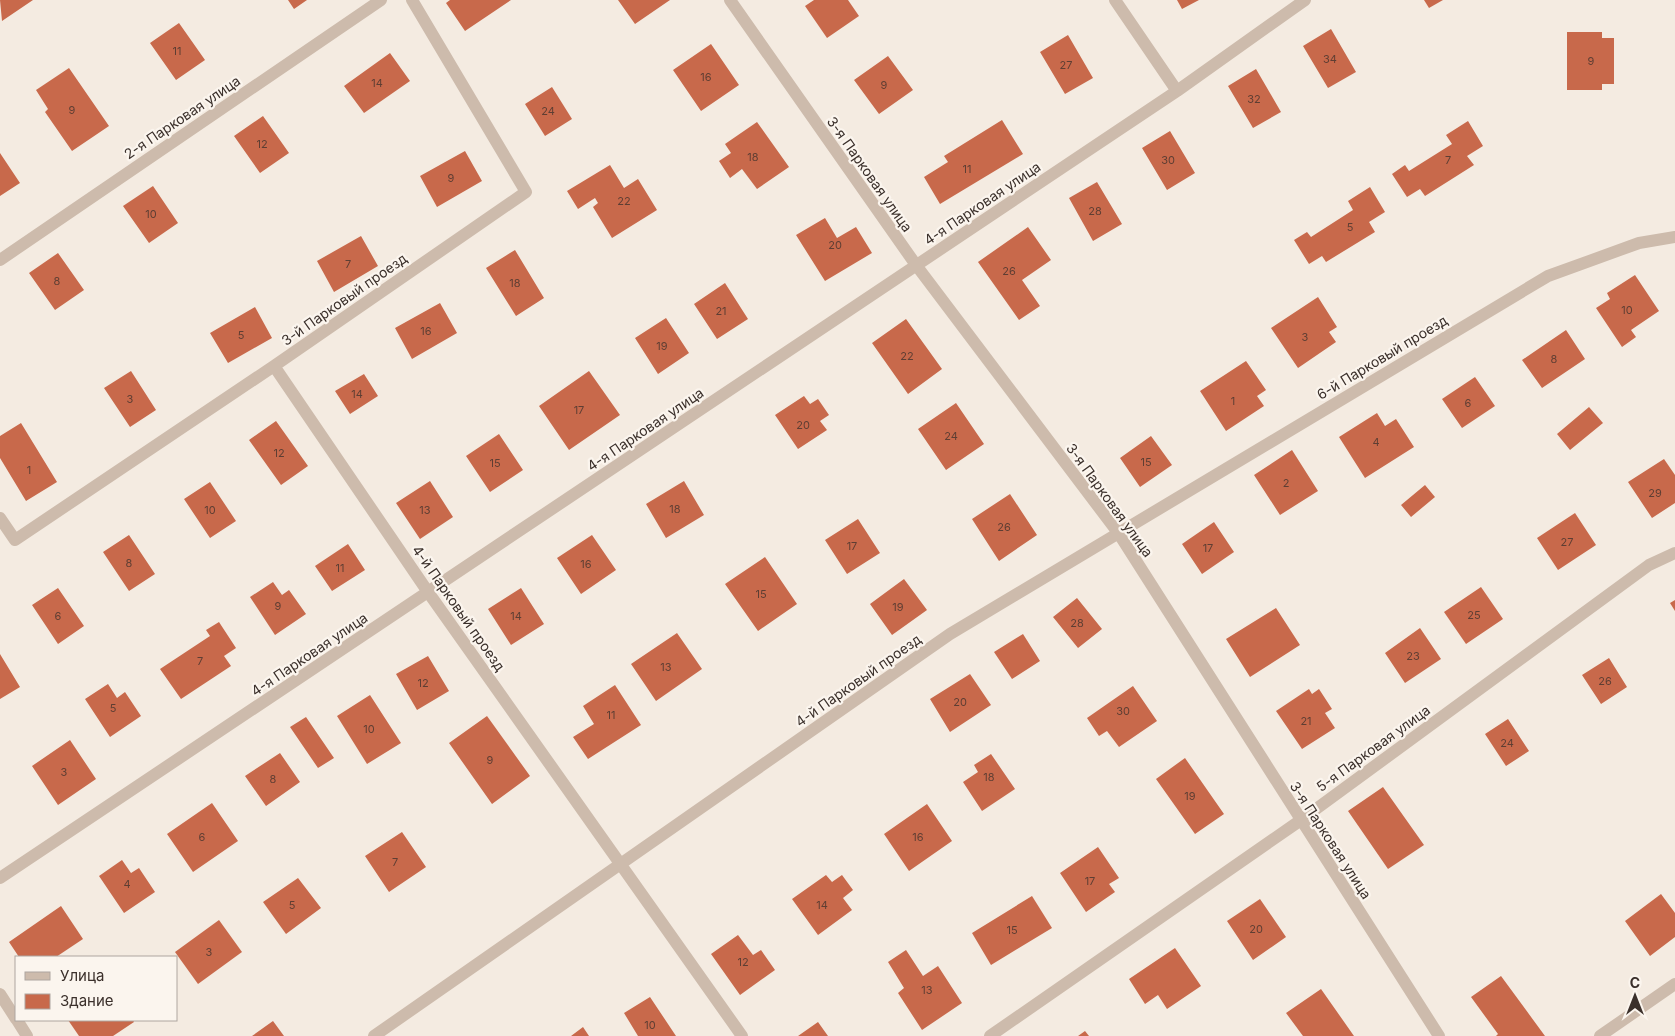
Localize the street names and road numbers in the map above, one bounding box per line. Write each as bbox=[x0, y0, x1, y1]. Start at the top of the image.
street label: 2-я Парковая улица bbox=[121, 72, 243, 162]
street label: 3-я Парковая улица bbox=[824, 113, 916, 235]
street label: 4-я Парковая улица bbox=[920, 158, 1044, 248]
street label: 3-й Парковый проезд bbox=[278, 249, 410, 349]
street label: 6-й Парковый проезд bbox=[1314, 311, 1451, 403]
street label: 4-я Парковая улица bbox=[583, 384, 707, 474]
street label: 3-я Парковая улица bbox=[1063, 440, 1157, 560]
street label: 4-й Парковый проезд bbox=[409, 542, 509, 674]
street label: 4-я Парковая улица bbox=[247, 609, 371, 699]
street label: 4-й Парковый проезд bbox=[792, 630, 924, 730]
street label: 5-я Парковая улица bbox=[1313, 701, 1433, 795]
street label: 3-я Парковая улица bbox=[1287, 778, 1375, 902]

